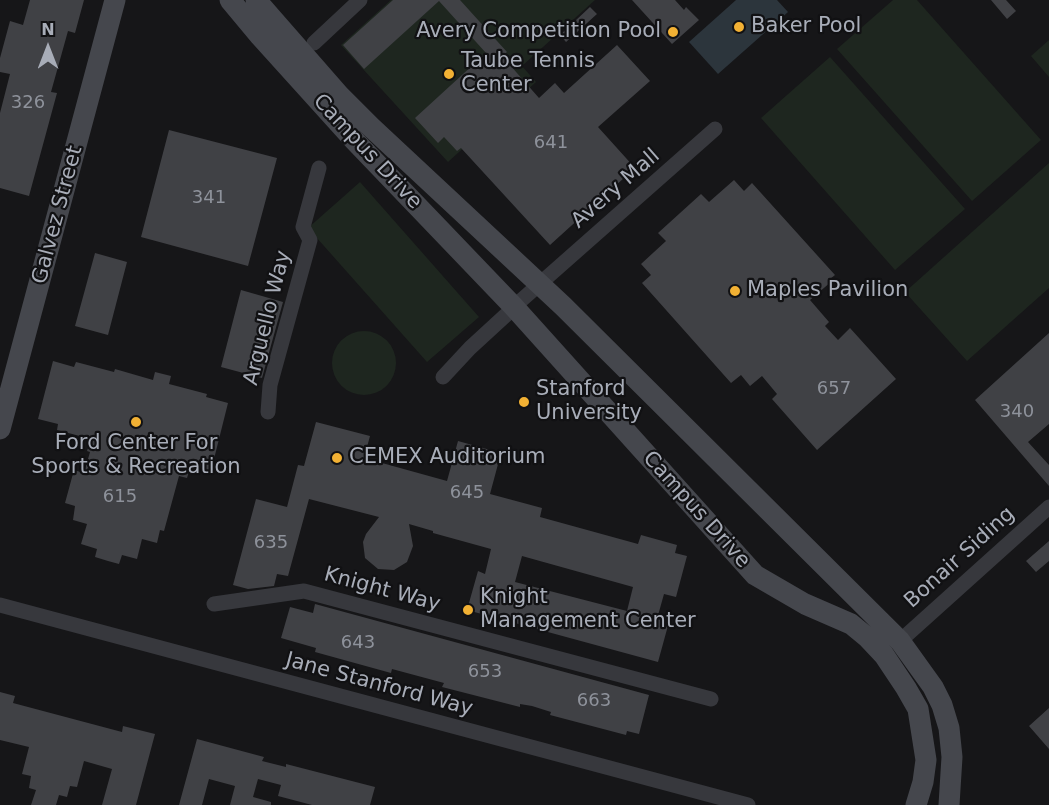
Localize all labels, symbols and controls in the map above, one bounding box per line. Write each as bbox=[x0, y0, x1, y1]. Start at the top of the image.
place label: Baker Pool bbox=[751, 14, 861, 40]
north arrow bbox=[18, 18, 78, 78]
place label: Avery Competition Pool bbox=[416, 19, 661, 45]
text: N bbox=[41, 20, 55, 39]
marker: Baker Pool bbox=[732, 20, 746, 34]
marker: Avery Competition Pool bbox=[666, 25, 680, 39]
place label: Taube Tennis Center bbox=[461, 49, 595, 99]
marker: Taube Tennis Center bbox=[442, 67, 456, 81]
street label: Campus Drive bbox=[307, 89, 427, 215]
house number: 326 bbox=[11, 92, 45, 114]
house number: 641 bbox=[534, 132, 568, 154]
street label: Galvez Street bbox=[27, 143, 89, 287]
street label: Avery Mall bbox=[567, 144, 665, 234]
house number: 341 bbox=[192, 187, 226, 209]
street label: Arguello Way bbox=[239, 248, 297, 388]
place label: Maples Pavilion bbox=[747, 278, 908, 304]
marker: Maples Pavilion bbox=[728, 284, 742, 298]
place label: Stanford University bbox=[536, 377, 642, 427]
house number: 657 bbox=[817, 378, 851, 400]
marker: Stanford University bbox=[517, 395, 531, 409]
house number: 340 bbox=[1000, 401, 1034, 423]
marker: Ford Center For Sports & Recreation bbox=[129, 415, 143, 429]
place label: Ford Center For Sports & Recreation bbox=[31, 431, 241, 481]
place label: CEMEX Auditorium bbox=[349, 445, 546, 471]
street label: Campus Drive bbox=[637, 446, 755, 574]
marker: CEMEX Auditorium bbox=[330, 451, 344, 465]
house number: 645 bbox=[450, 482, 484, 504]
house number: 615 bbox=[103, 486, 137, 508]
street label: Bonair Siding bbox=[900, 502, 1020, 614]
house number: 635 bbox=[254, 532, 288, 554]
street label: Knight Way bbox=[321, 562, 443, 618]
place label: Knight Management Center bbox=[480, 585, 696, 635]
marker: Knight Management Center bbox=[461, 603, 475, 617]
house number: 643 bbox=[341, 632, 375, 654]
street label: Jane Stanford Way bbox=[283, 648, 475, 722]
house number: 653 bbox=[468, 661, 502, 683]
house number: 663 bbox=[577, 690, 611, 712]

